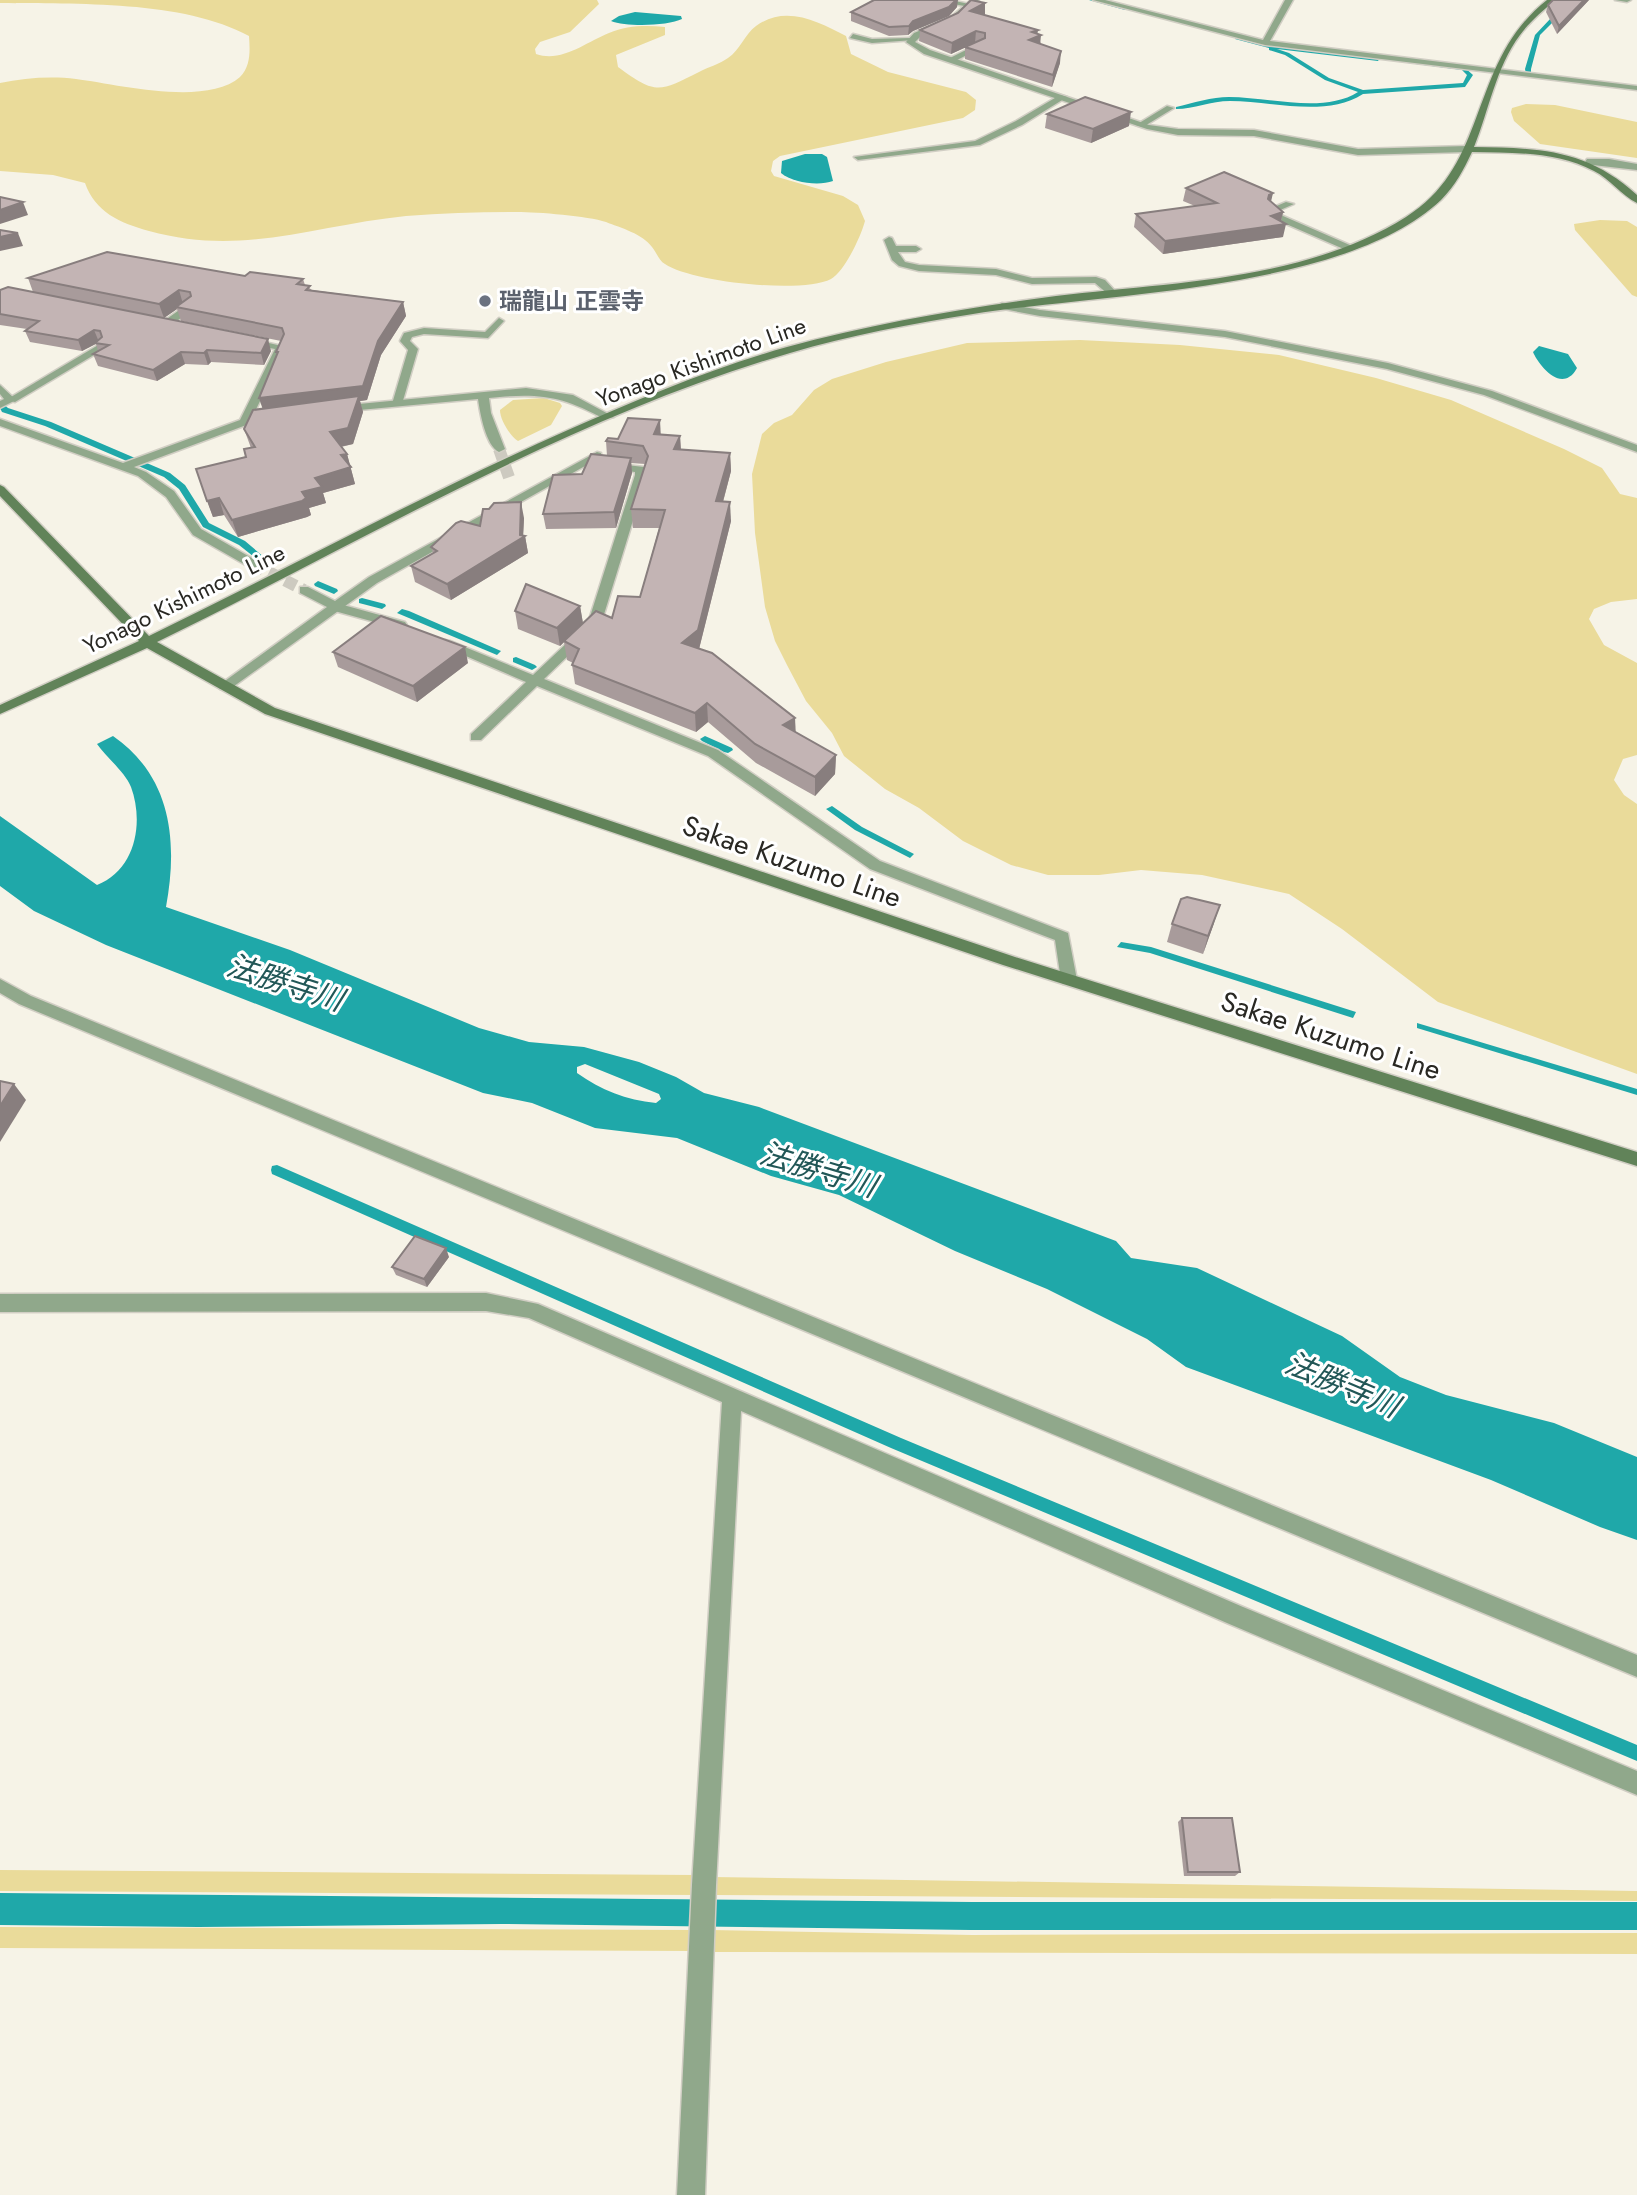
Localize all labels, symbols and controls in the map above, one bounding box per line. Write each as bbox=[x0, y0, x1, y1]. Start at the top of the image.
place label: 瑞龍山 正雲寺 bbox=[499, 284, 644, 318]
marker: 瑞龍山 正雲寺 bbox=[477, 293, 493, 309]
street label: Yonago Kishimoto Line bbox=[591, 308, 811, 416]
street label: Yonago Kishimoto Line bbox=[77, 535, 291, 663]
street label: Sakae Kuzumo Line bbox=[677, 805, 907, 918]
water label: 法勝寺川 bbox=[221, 944, 352, 1022]
street label: Sakae Kuzumo Line bbox=[1216, 981, 1446, 1090]
water label: 法勝寺川 bbox=[754, 1131, 885, 1209]
water label: 法勝寺川 bbox=[1279, 1341, 1409, 1429]

